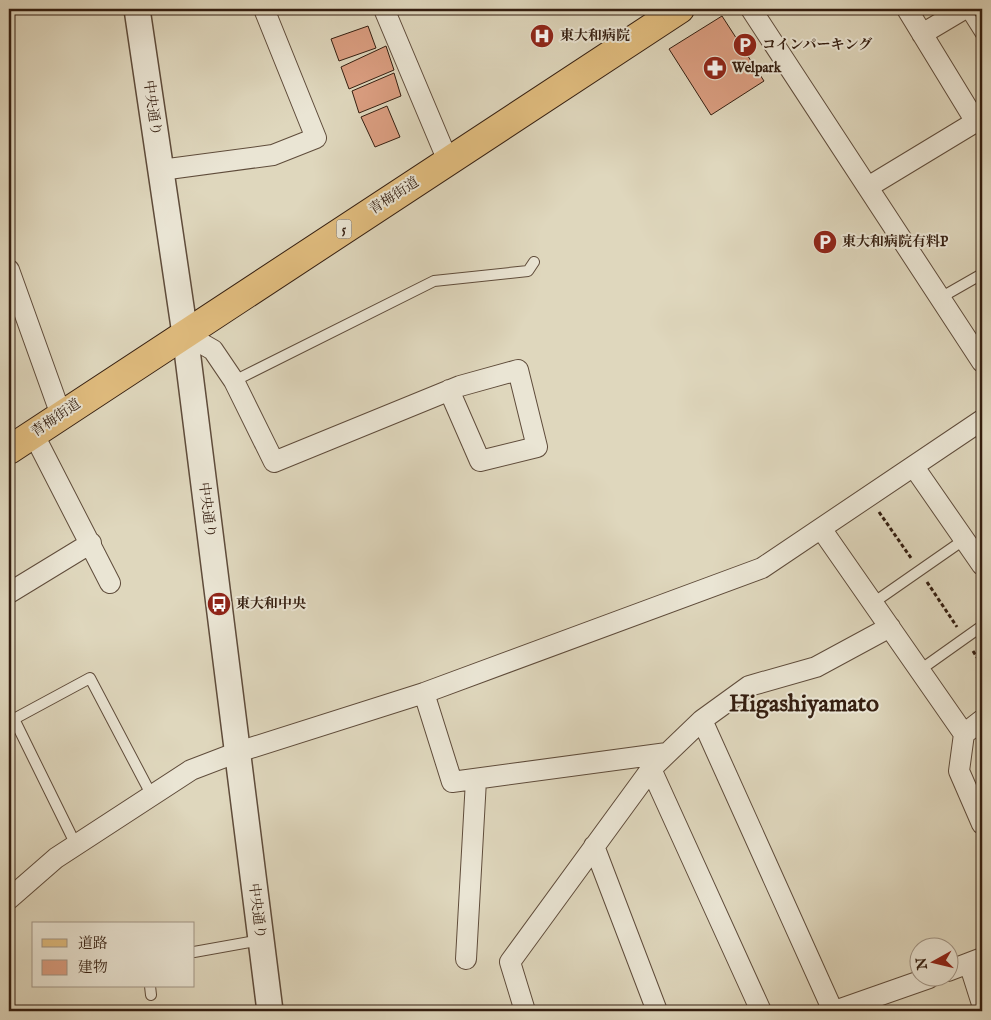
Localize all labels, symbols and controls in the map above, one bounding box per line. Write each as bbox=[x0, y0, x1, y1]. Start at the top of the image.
hospital icon: 東大和病院 bbox=[529, 23, 555, 49]
place label: 東大和病院 bbox=[560, 27, 630, 45]
parking icon: コインパーキング bbox=[732, 32, 758, 58]
place label: コインパーキング bbox=[762, 36, 872, 54]
pharmacy icon: Welpark bbox=[702, 55, 728, 81]
place label: Welpark bbox=[731, 59, 782, 77]
street label: 中央通り bbox=[139, 79, 165, 137]
street label: 青梅街道 bbox=[366, 173, 422, 219]
road number: 5 bbox=[336, 220, 352, 238]
parking icon: 東大和病院有料P bbox=[812, 229, 838, 255]
place label: 東大和病院有料P bbox=[842, 233, 949, 251]
street label: 青梅街道 bbox=[28, 395, 84, 441]
street label: 中央通り bbox=[195, 481, 219, 539]
bus stop icon: 東大和中央 bbox=[206, 591, 232, 617]
place label: 東大和中央 bbox=[236, 595, 306, 613]
district label: Higashiyamato bbox=[729, 689, 879, 720]
street label: 中央通り bbox=[245, 882, 269, 940]
legend bbox=[32, 922, 195, 988]
text: 道路 bbox=[78, 934, 108, 953]
north arrow bbox=[908, 938, 958, 988]
text: N bbox=[912, 956, 932, 972]
text: 建物 bbox=[78, 958, 108, 977]

